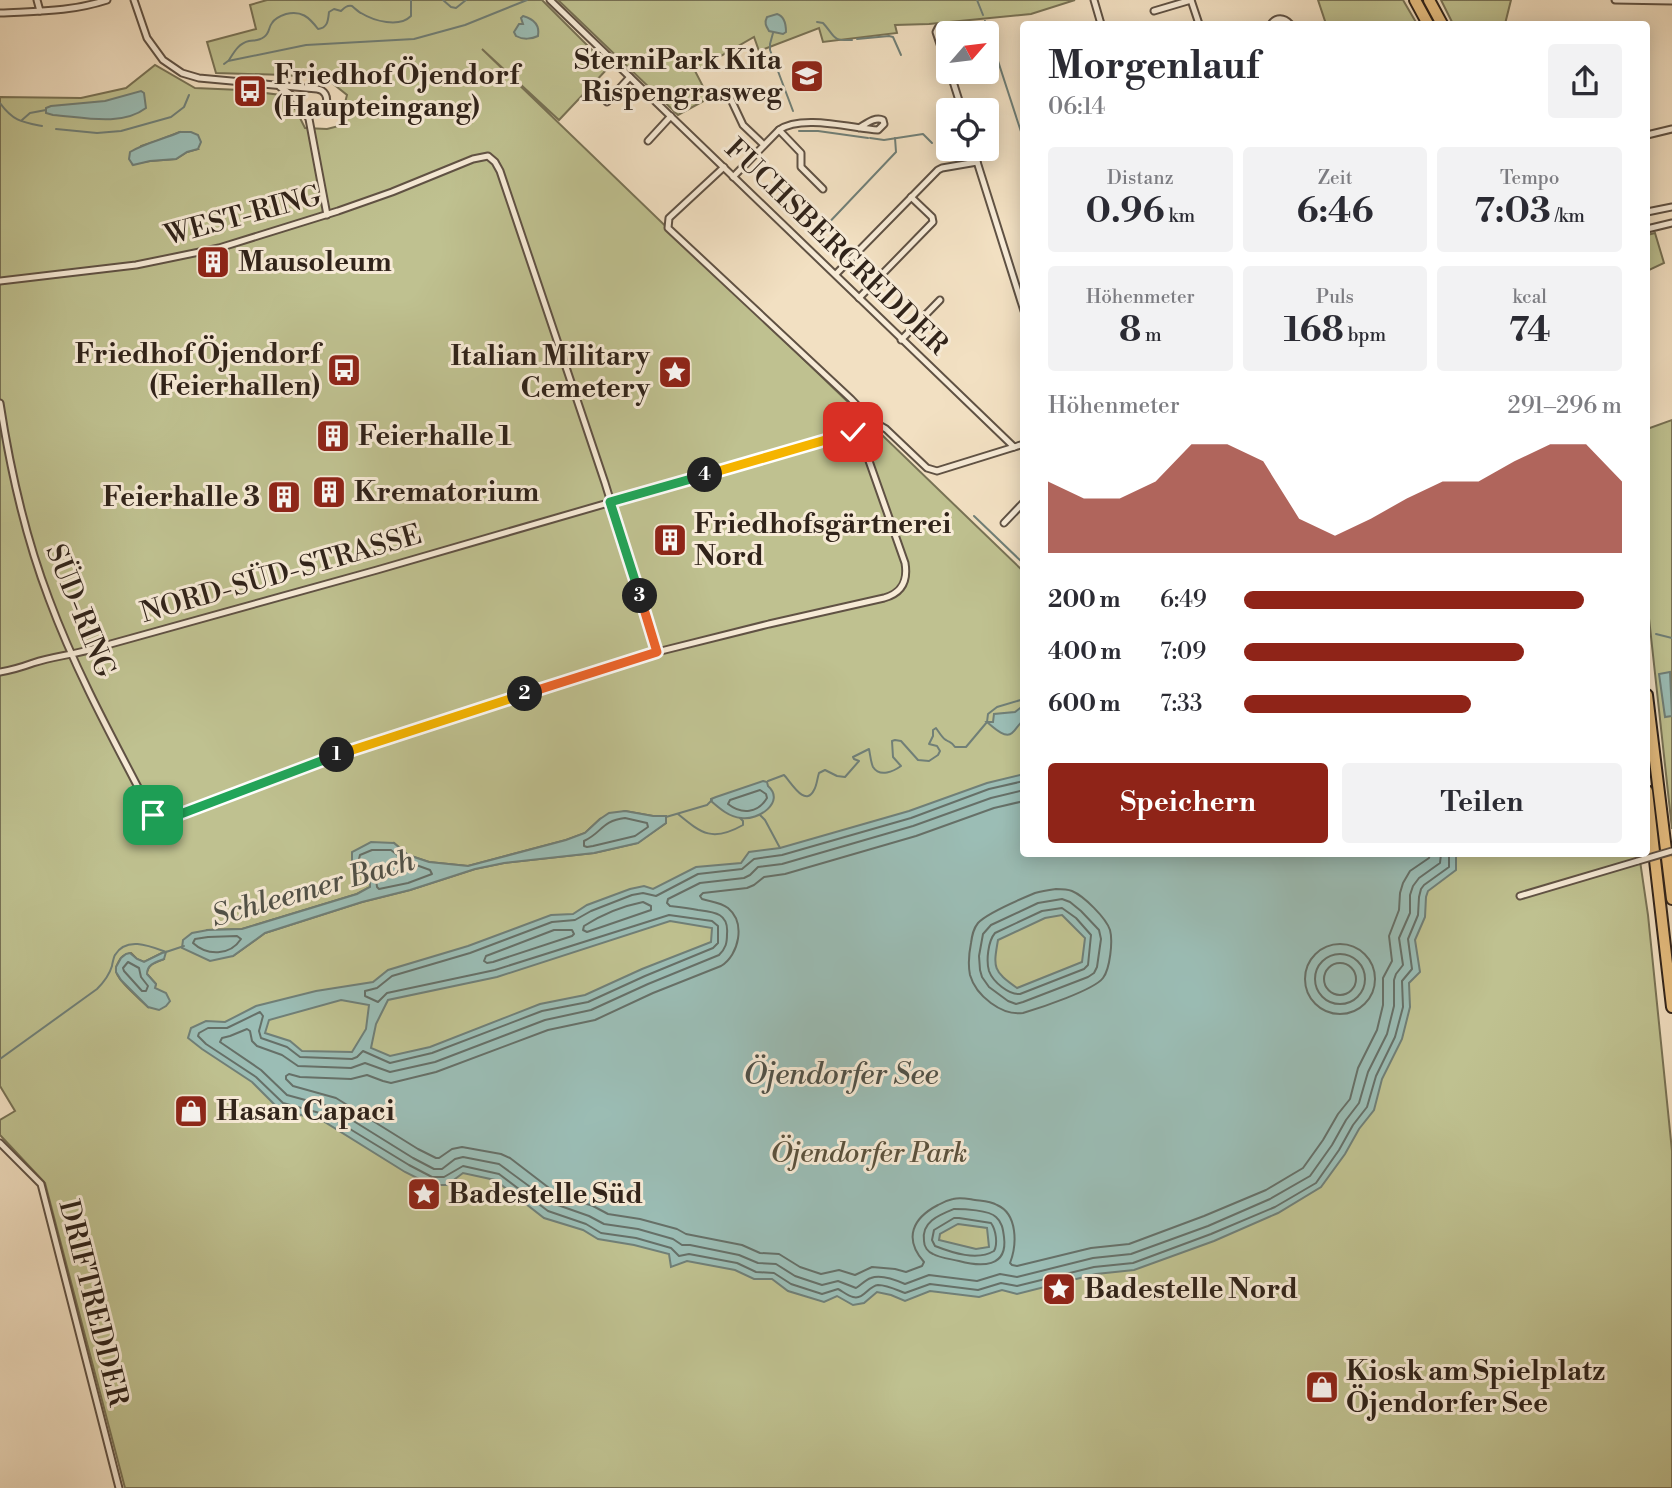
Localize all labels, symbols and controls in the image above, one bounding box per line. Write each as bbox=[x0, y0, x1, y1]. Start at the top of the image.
north arrow bbox=[936, 21, 999, 84]
map controls bbox=[936, 21, 999, 161]
place label: SterniPark Kita Rispengrasweg bbox=[574, 43, 783, 110]
text: Morgenlauf bbox=[1048, 43, 1259, 90]
button: share bbox=[1548, 44, 1622, 118]
place label: Friedhof Öjendorf (Haupteingang) bbox=[274, 56, 523, 125]
school or university icon: SterniPark Kita Rispengrasweg bbox=[788, 57, 826, 95]
bus stop icon: Friedhof Öjendorf (Haupteingang) bbox=[231, 72, 269, 110]
text: 06:14 bbox=[1048, 93, 1105, 121]
button: locate bbox=[936, 98, 999, 161]
street label: FUCHSBERGREDDER bbox=[717, 132, 955, 363]
text: Distanz bbox=[1107, 166, 1174, 190]
text: Zeit bbox=[1318, 166, 1352, 190]
text: Tempo bbox=[1500, 166, 1559, 190]
street label: WEST-RING bbox=[160, 178, 325, 254]
text: 0.96 bbox=[1086, 190, 1165, 233]
text: 6:46 bbox=[1296, 190, 1374, 233]
text: 7:03 bbox=[1474, 190, 1551, 233]
text: km bbox=[1165, 204, 1195, 228]
text: /km bbox=[1551, 204, 1585, 228]
building icon: Mausoleum bbox=[194, 243, 232, 281]
place label: Mausoleum bbox=[238, 245, 392, 280]
text: Höhenmeter bbox=[1086, 285, 1195, 309]
text: Puls bbox=[1316, 285, 1354, 309]
text: kcal bbox=[1512, 285, 1547, 309]
text: 8 bbox=[1119, 309, 1141, 352]
text: 168 bbox=[1284, 309, 1344, 352]
text: 74 bbox=[1509, 309, 1551, 352]
text: m bbox=[1141, 323, 1162, 347]
text: bpm bbox=[1344, 323, 1386, 347]
place label: Friedhof Öjendorf (Feierhallen) bbox=[75, 335, 323, 404]
place label: Italian Military Cemetery bbox=[450, 339, 651, 406]
bus stop icon: Friedhof Öjendorf (Feierhallen) bbox=[325, 351, 363, 389]
place icon: Italian Military Cemetery bbox=[656, 353, 694, 391]
text: Höhenmeter bbox=[1048, 392, 1180, 420]
text: 291–296 m bbox=[1508, 392, 1622, 420]
pin bbox=[823, 402, 883, 462]
icon: check bbox=[834, 413, 872, 451]
building icon: Feierhalle 1 bbox=[314, 417, 352, 455]
place label: Feierhalle 1 bbox=[358, 419, 512, 454]
pin: 4 bbox=[688, 458, 722, 492]
text: 4 bbox=[698, 462, 711, 486]
building icon: Krematorium bbox=[310, 473, 348, 511]
place label: Krematorium bbox=[354, 475, 540, 510]
building icon: Feierhalle 3 bbox=[265, 478, 303, 516]
place label: Feierhalle 3 bbox=[103, 480, 260, 515]
place label: Friedhofsgärtnerei Nord bbox=[694, 507, 951, 574]
street label: NORD-SÜD-STRASSE bbox=[136, 516, 426, 631]
building icon: Friedhofsgärtnerei Nord bbox=[651, 521, 689, 559]
street label: SÜD-RING bbox=[37, 539, 124, 683]
pin: 3 bbox=[622, 578, 658, 614]
text: 3 bbox=[634, 583, 645, 607]
text: 200 m bbox=[1048, 586, 1120, 614]
text: 6:49 bbox=[1160, 586, 1207, 614]
text: 400 m bbox=[1048, 638, 1121, 666]
text: 7:09 bbox=[1160, 638, 1206, 666]
pin: 2 bbox=[508, 676, 542, 712]
text: 2 bbox=[519, 681, 530, 705]
text: 600 m bbox=[1048, 690, 1121, 718]
text: 7:33 bbox=[1160, 690, 1202, 718]
pin: 1 bbox=[320, 738, 354, 772]
text: 1 bbox=[332, 742, 341, 766]
button: Speichern bbox=[1048, 763, 1328, 843]
button: Teilen bbox=[1342, 763, 1622, 843]
pin bbox=[123, 785, 183, 845]
icon: arrive bbox=[134, 796, 172, 834]
water label: Schleemer Bach bbox=[207, 842, 419, 936]
water label: Öjendorfer See bbox=[744, 1054, 938, 1094]
shop icon: Hasan Capaci bbox=[172, 1092, 210, 1130]
place label: Hasan Capaci bbox=[216, 1094, 395, 1129]
park label: Öjendorfer Park bbox=[770, 1134, 968, 1171]
place icon: Badestelle Süd bbox=[405, 1175, 443, 1213]
place label: Badestelle Süd bbox=[448, 1177, 643, 1212]
street label: DRIFTREDDER bbox=[50, 1196, 136, 1410]
place icon: Badestelle Nord bbox=[1040, 1270, 1078, 1308]
place label: Badestelle Nord bbox=[1084, 1272, 1298, 1307]
place label: Kiosk am Spielplatz Öjendorfer See bbox=[1346, 1354, 1605, 1421]
shop icon: Kiosk am Spielplatz Öjendorfer See bbox=[1303, 1368, 1341, 1406]

